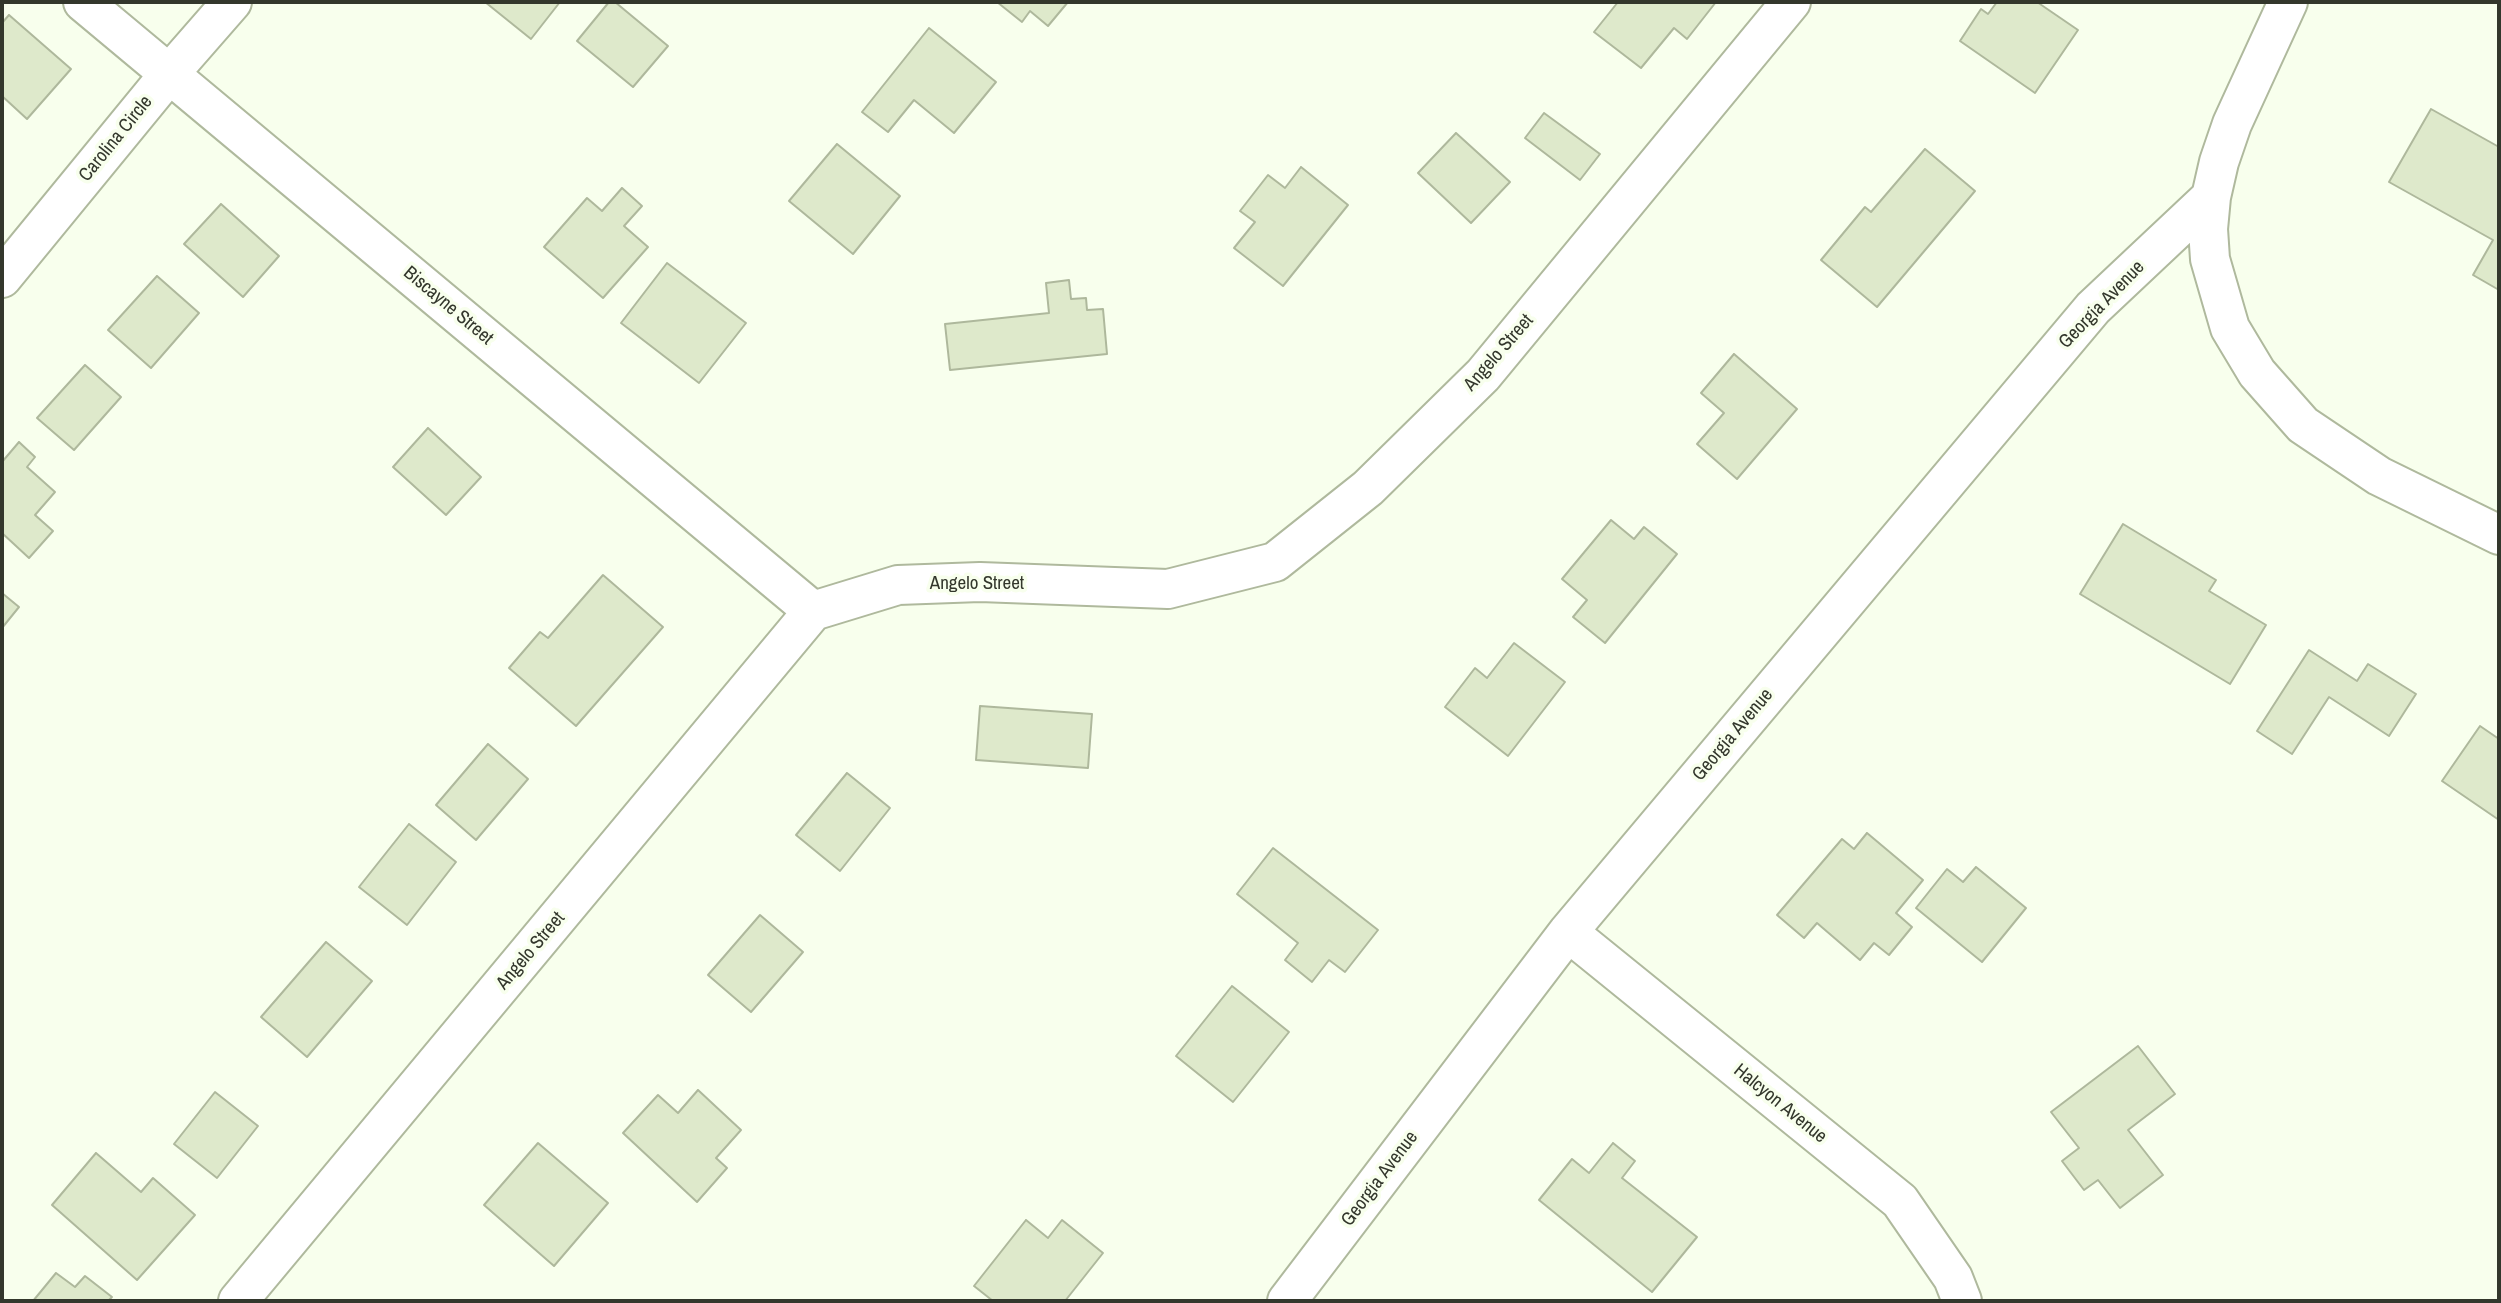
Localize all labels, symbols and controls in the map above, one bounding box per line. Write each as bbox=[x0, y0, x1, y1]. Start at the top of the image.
street label: Carolina Circle bbox=[74, 91, 158, 187]
street label: Georgia Avenue bbox=[2054, 256, 2150, 354]
street label: Biscayne Street bbox=[399, 262, 497, 350]
street label: Angelo Street bbox=[1459, 310, 1539, 396]
street label: Angelo Street bbox=[930, 573, 1024, 595]
street label: Georgia Avenue bbox=[1688, 684, 1778, 786]
street label: Angelo Street bbox=[492, 908, 570, 994]
street label: Halcyon Avenue bbox=[1729, 1060, 1831, 1148]
street label: Georgia Avenue bbox=[1337, 1127, 1423, 1231]

